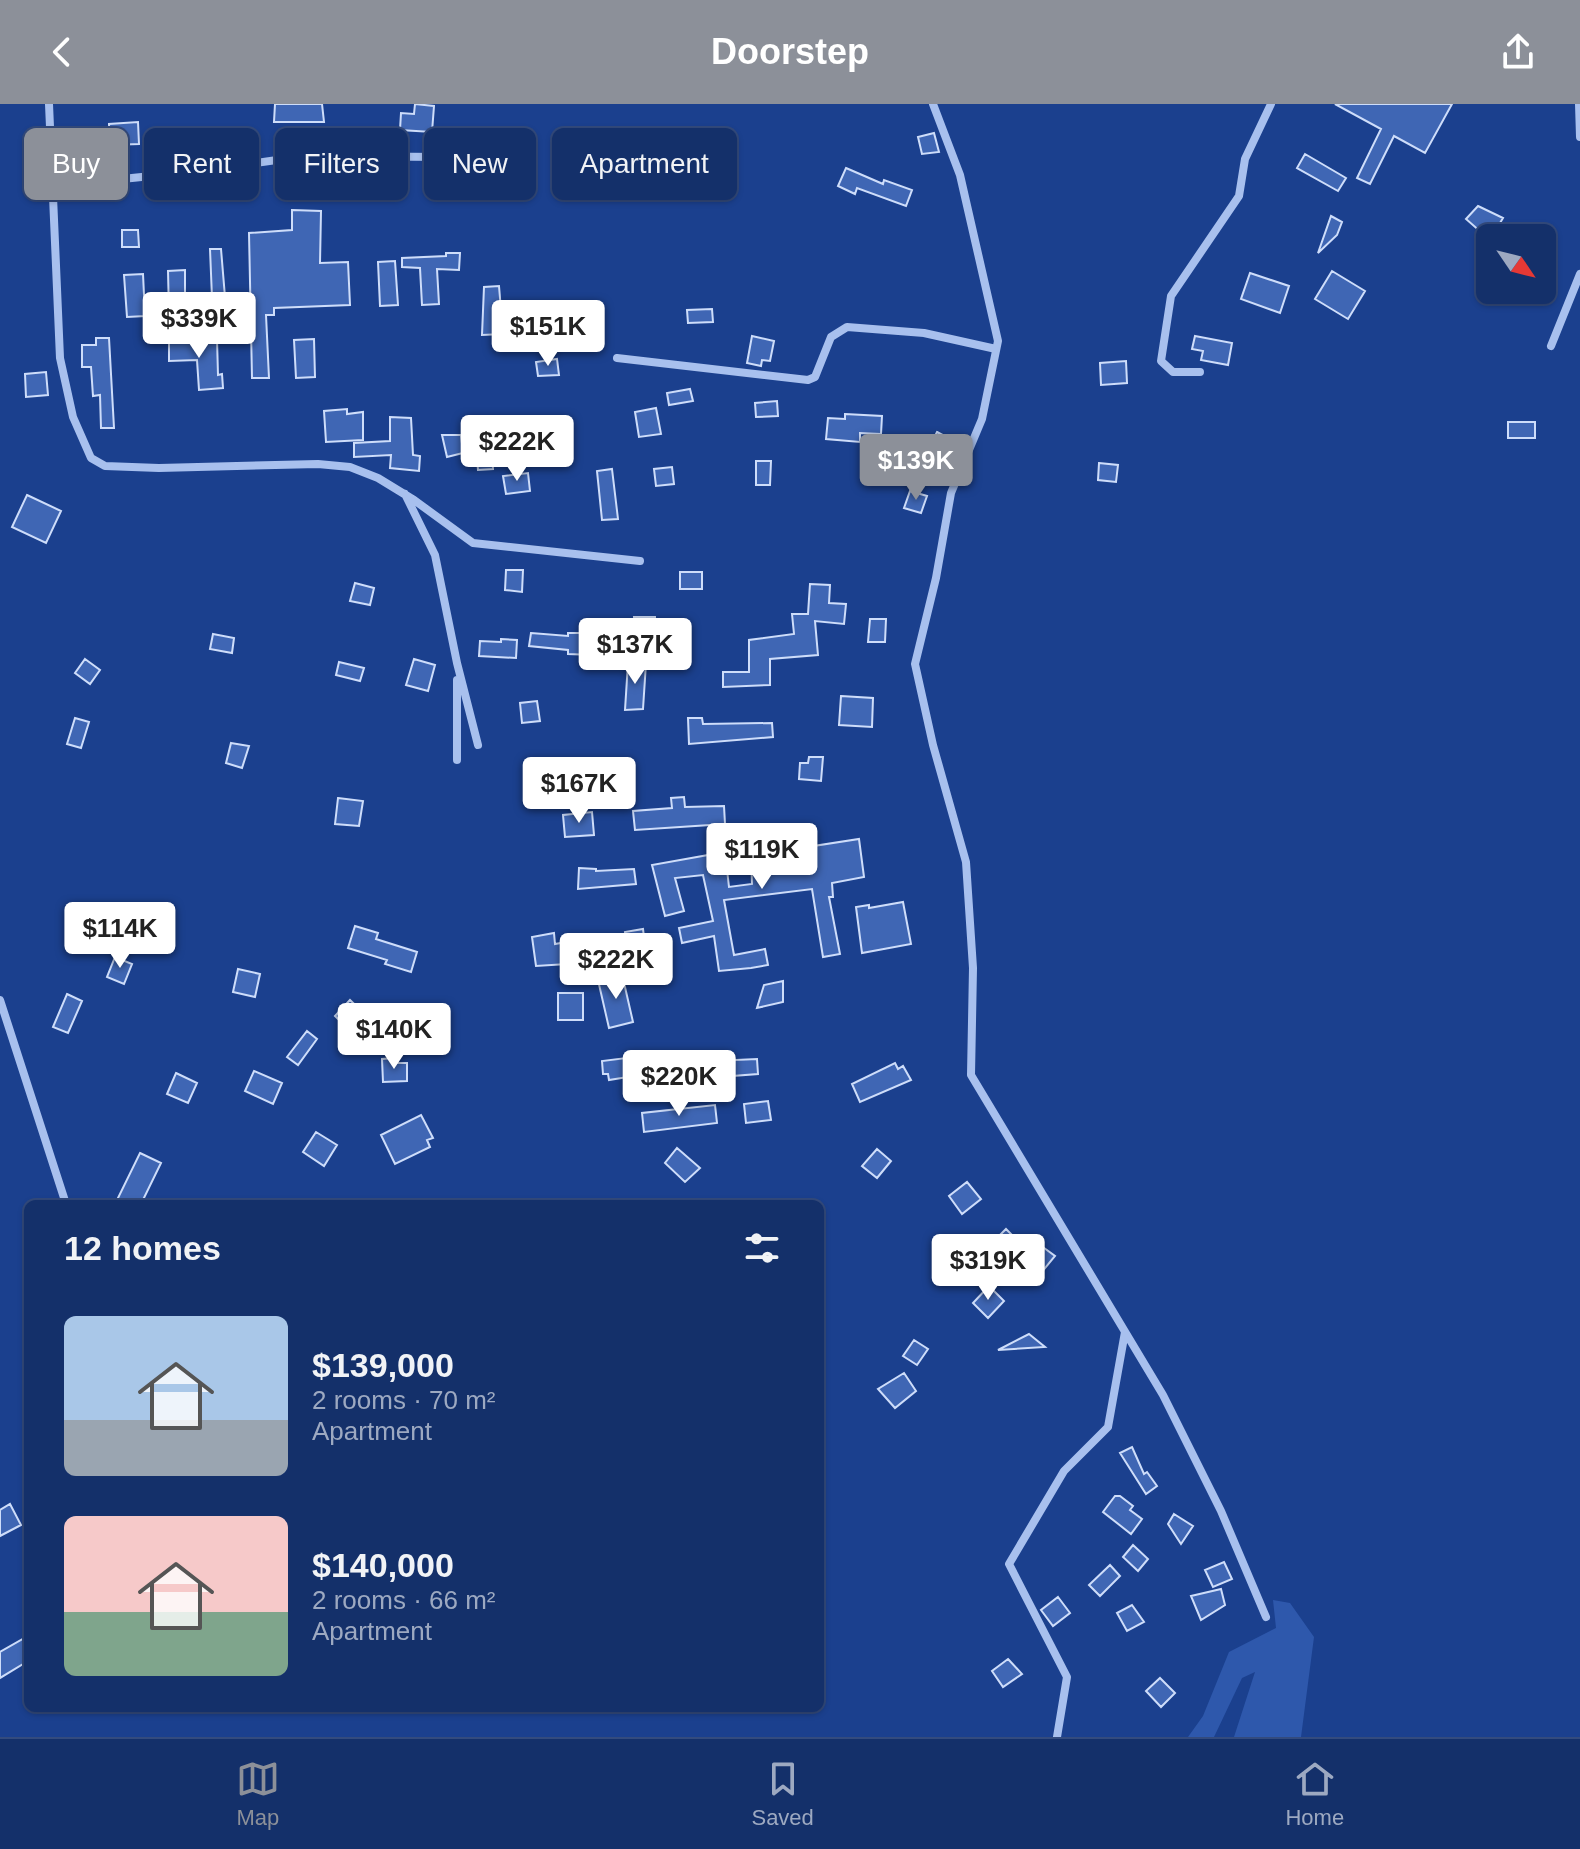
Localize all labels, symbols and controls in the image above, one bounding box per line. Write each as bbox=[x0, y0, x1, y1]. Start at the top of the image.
icon: back bbox=[40, 30, 84, 74]
icon: share bbox=[1496, 30, 1540, 74]
text: Doorstep bbox=[711, 31, 869, 72]
chip: Buy bbox=[24, 128, 128, 200]
chip: Rent bbox=[144, 128, 259, 200]
chip: Filters bbox=[275, 128, 408, 200]
chip: New bbox=[424, 128, 536, 200]
chip: Apartment bbox=[552, 128, 737, 200]
north arrow bbox=[1476, 224, 1556, 304]
map controls bbox=[1476, 224, 1556, 304]
pin: $339K bbox=[143, 292, 255, 360]
pin: $151K bbox=[492, 300, 604, 368]
text: $339K bbox=[161, 303, 237, 333]
text: $151K bbox=[510, 311, 586, 341]
pin: $222K bbox=[461, 415, 573, 483]
text: $222K bbox=[479, 426, 555, 456]
pin: $139K bbox=[860, 434, 972, 502]
text: $139K bbox=[878, 445, 954, 475]
pin: $137K bbox=[579, 618, 691, 686]
text: $137K bbox=[597, 629, 673, 659]
pin: $167K bbox=[523, 757, 635, 825]
text: $167K bbox=[541, 768, 617, 798]
pin: $119K bbox=[706, 823, 818, 891]
text: $119K bbox=[724, 834, 800, 864]
pin: $114K bbox=[64, 902, 176, 970]
text: $114K bbox=[82, 913, 158, 943]
pin: $222K bbox=[560, 933, 672, 1001]
text: $222K bbox=[578, 944, 654, 974]
pin: $140K bbox=[338, 1003, 450, 1071]
text: $140K bbox=[356, 1014, 432, 1044]
pin: $220K bbox=[623, 1050, 735, 1118]
text: $220K bbox=[641, 1061, 717, 1091]
icon: filters bbox=[740, 1226, 784, 1270]
text: 12 homes bbox=[64, 1229, 221, 1267]
pin: $319K bbox=[932, 1234, 1044, 1302]
text: $319K bbox=[950, 1245, 1026, 1275]
text: $139,000 bbox=[312, 1346, 454, 1384]
icon: home bbox=[128, 1348, 224, 1444]
text: 2 rooms · 70 m² bbox=[312, 1385, 496, 1415]
text: Apartment bbox=[312, 1416, 432, 1446]
text: $140,000 bbox=[312, 1546, 454, 1584]
icon: home bbox=[128, 1548, 224, 1644]
text: 2 rooms · 66 m² bbox=[312, 1585, 496, 1615]
text: Apartment bbox=[312, 1616, 432, 1646]
tab: Map bbox=[236, 1757, 280, 1831]
tab: Saved bbox=[751, 1757, 814, 1831]
tab: Home bbox=[1285, 1757, 1344, 1831]

